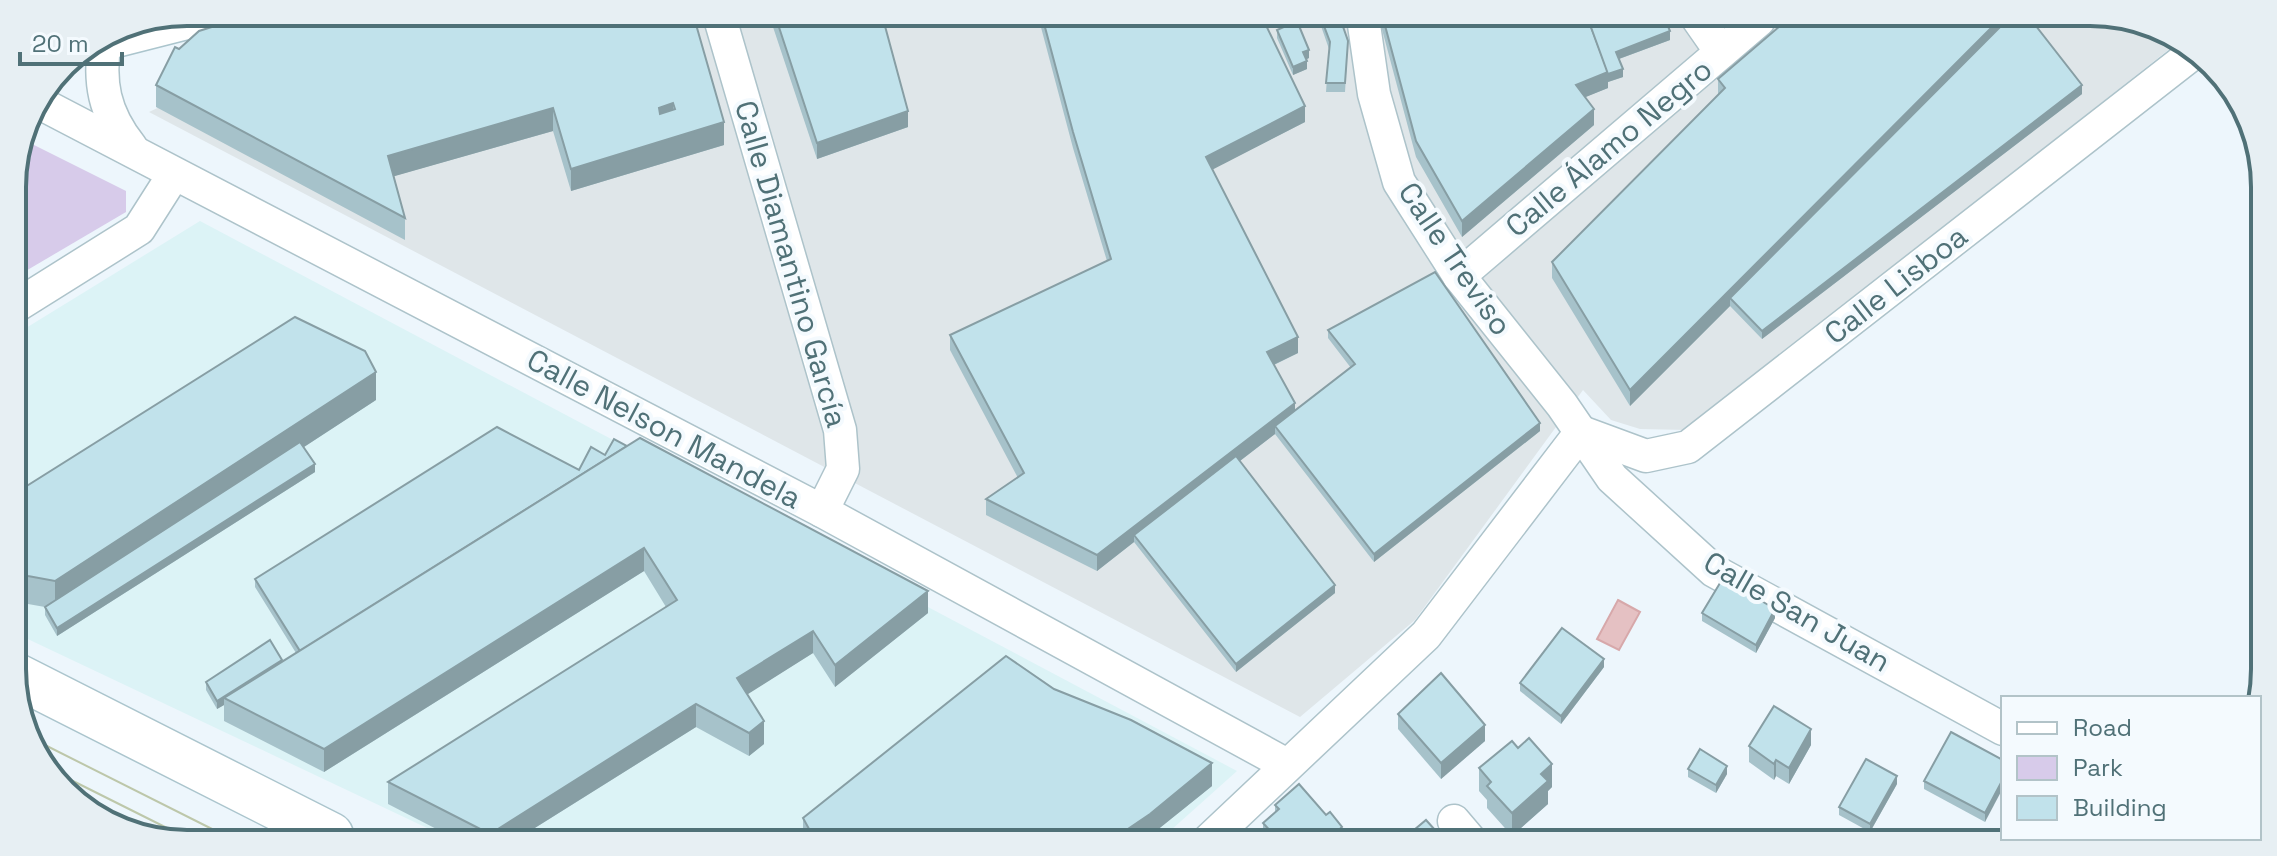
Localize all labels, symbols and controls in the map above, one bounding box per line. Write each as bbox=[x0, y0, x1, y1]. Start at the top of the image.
scale bar bbox=[20, 16, 122, 66]
text: 20 m bbox=[32, 28, 89, 59]
street label: Calle Álamo Negro bbox=[1497, 50, 1720, 245]
street label: Calle Diamantino García bbox=[726, 96, 857, 432]
street label: Calle Treviso bbox=[1390, 174, 1521, 343]
street label: Calle Lisboa bbox=[1816, 216, 1975, 353]
street label: Calle Nelson Mandela bbox=[520, 340, 808, 517]
street label: Calle San Juan bbox=[1697, 542, 1898, 681]
legend bbox=[2001, 696, 2261, 840]
text: Road bbox=[2073, 712, 2132, 743]
text: Park bbox=[2073, 752, 2123, 783]
text: Building bbox=[2073, 792, 2167, 823]

